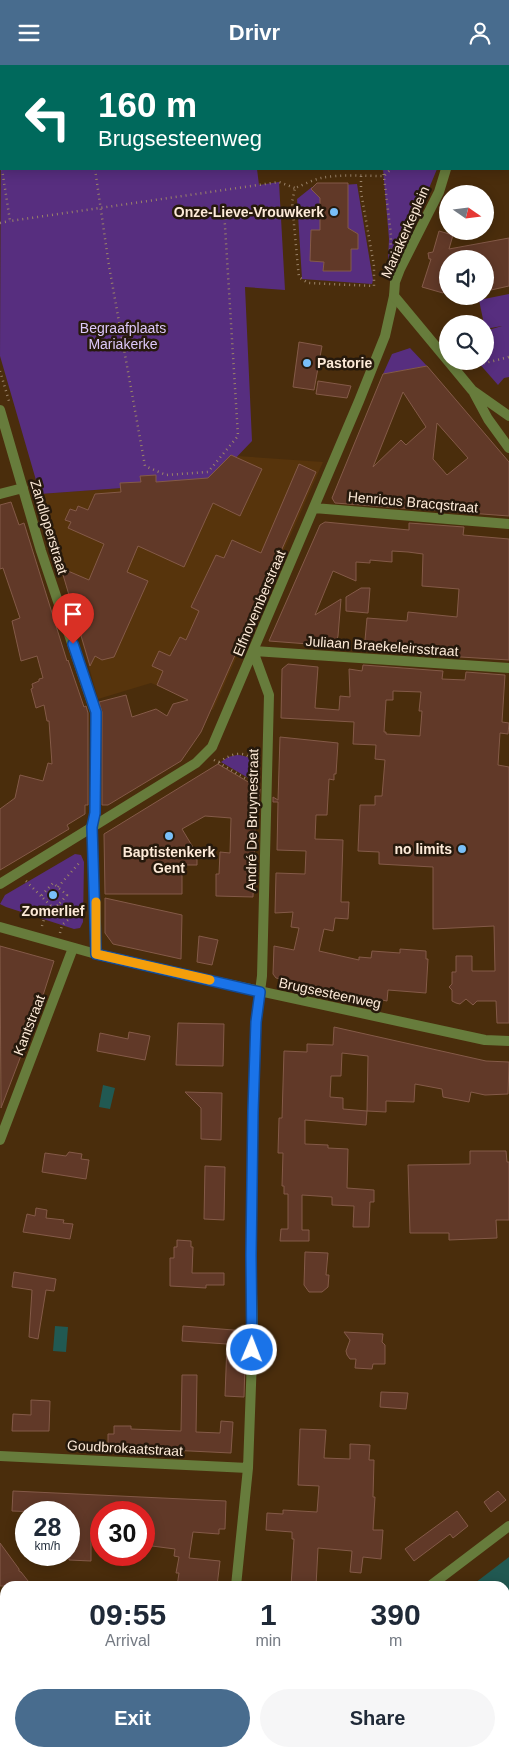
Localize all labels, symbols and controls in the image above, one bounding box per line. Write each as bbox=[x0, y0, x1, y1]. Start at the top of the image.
icon: menu bbox=[15, 19, 43, 47]
icon: person bbox=[466, 19, 494, 47]
text: Drivr bbox=[229, 20, 280, 45]
icon: left bbox=[15, 85, 80, 150]
text: 160 m bbox=[98, 85, 197, 124]
text: Brugsesteenweg bbox=[98, 126, 262, 151]
street label: Mariakerkeplein bbox=[378, 184, 432, 280]
north arrow bbox=[439, 185, 494, 240]
map controls bbox=[439, 185, 494, 370]
place label: Onze-Lieve-Vrouwkerk bbox=[174, 204, 324, 220]
marker: Onze-Lieve-Vrouwkerk bbox=[328, 206, 340, 218]
button: sound bbox=[439, 250, 494, 305]
button: search bbox=[439, 315, 494, 370]
park label: Begraafplaats Mariakerke bbox=[80, 320, 166, 352]
place label: Pastorie bbox=[317, 355, 372, 371]
marker: Pastorie bbox=[301, 357, 313, 369]
street label: Zandloperstraat bbox=[27, 478, 71, 576]
street label: Henricus Bracqstraat bbox=[347, 488, 479, 516]
street label: Elfnovemberstraat bbox=[229, 547, 289, 658]
pin bbox=[52, 593, 94, 644]
icon: arrive bbox=[59, 600, 87, 628]
street label: Juliaan Braekeleirsstraat bbox=[305, 633, 459, 659]
street label: André De Bruynestraat bbox=[243, 749, 261, 891]
marker: Baptistenkerk Gent bbox=[163, 830, 175, 842]
place label: no limits bbox=[394, 841, 452, 857]
marker: no limits bbox=[456, 843, 468, 855]
place label: Baptistenkerk Gent bbox=[123, 844, 216, 876]
marker: Zomerlief bbox=[47, 889, 59, 901]
place label: Zomerlief bbox=[21, 903, 85, 919]
street label: Brugsesteenweg bbox=[277, 974, 383, 1012]
street label: Kantstraat bbox=[10, 992, 48, 1058]
position arrow bbox=[225, 1323, 277, 1375]
street label: Goudbrokaatstraat bbox=[67, 1437, 183, 1459]
speed limit sign: 30 bbox=[90, 1501, 155, 1566]
text: 28 bbox=[34, 1513, 61, 1541]
text: km/h bbox=[34, 1539, 61, 1553]
text: 09:55 bbox=[89, 1598, 166, 1631]
text: 1 bbox=[260, 1598, 277, 1631]
text: 390 bbox=[371, 1598, 421, 1631]
text: Arrival bbox=[105, 1632, 150, 1649]
text: min bbox=[255, 1632, 281, 1649]
text: m bbox=[389, 1632, 402, 1649]
button: Exit bbox=[15, 1689, 250, 1747]
button: Share bbox=[260, 1689, 495, 1747]

